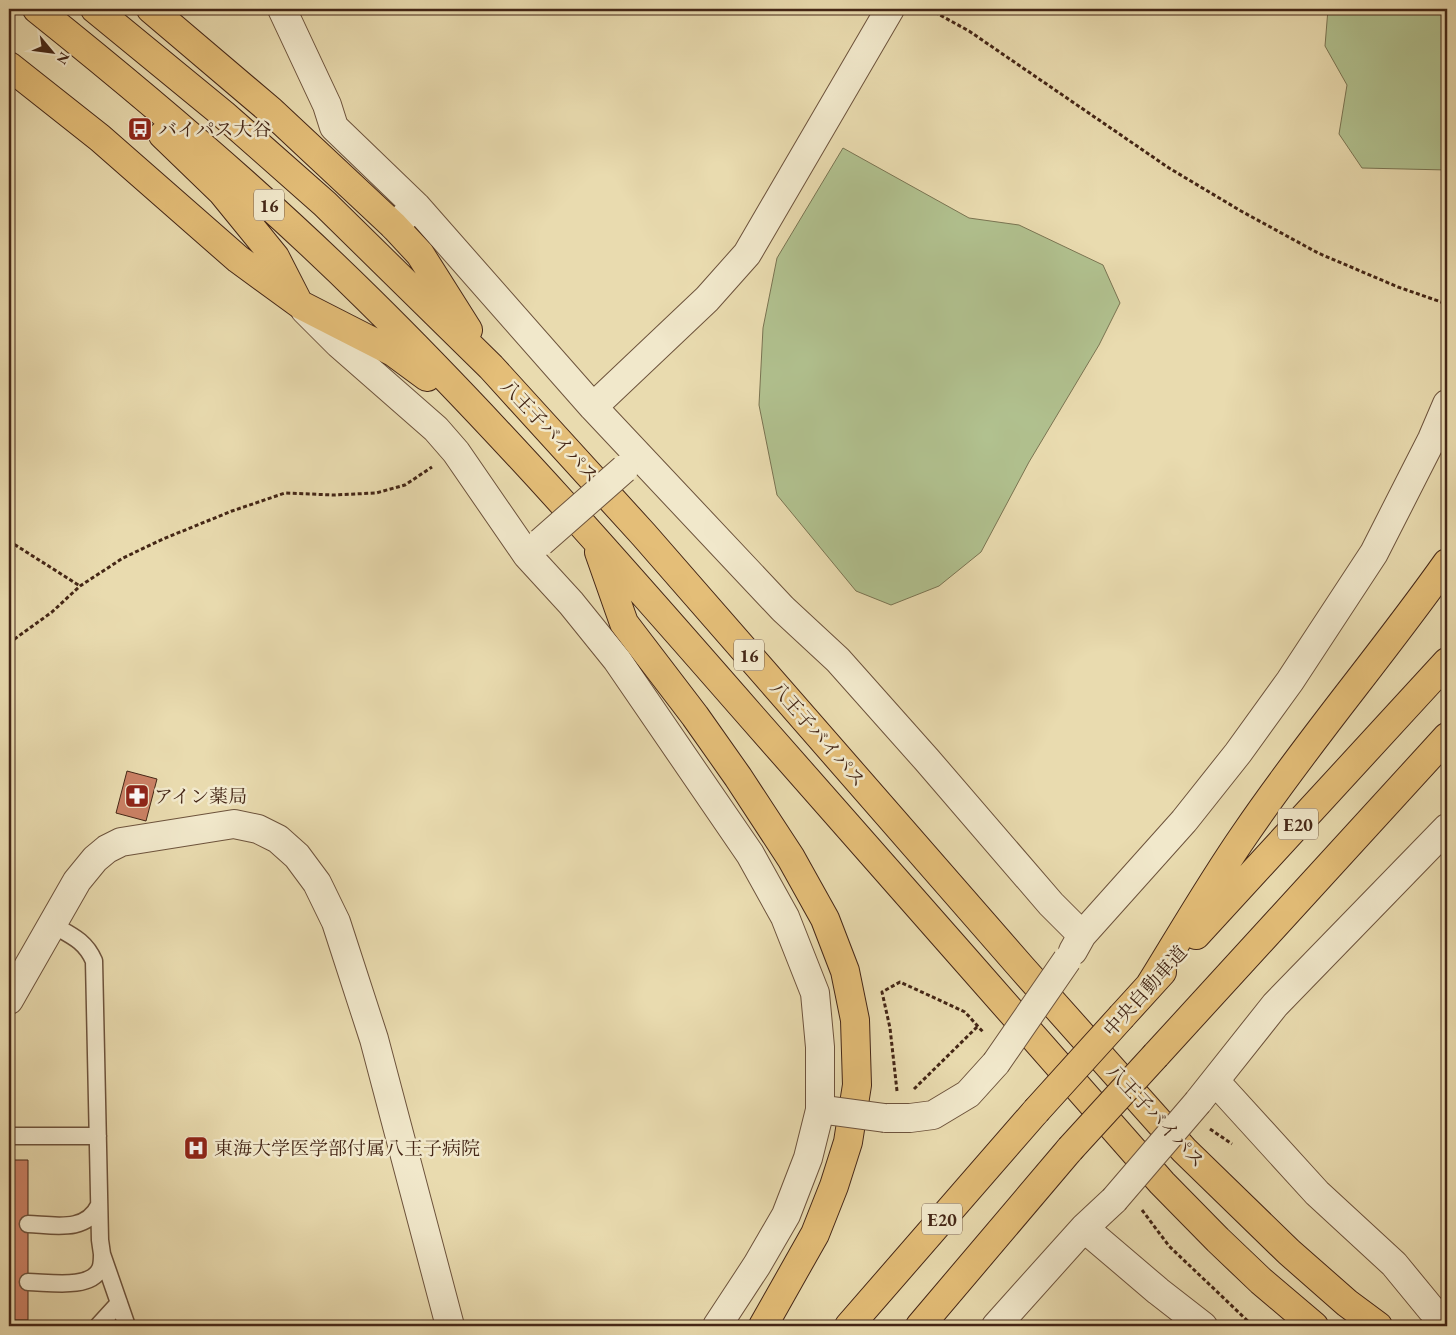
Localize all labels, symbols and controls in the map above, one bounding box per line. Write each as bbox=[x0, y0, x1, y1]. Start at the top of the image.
north arrow bbox=[28, 28, 78, 78]
text: N bbox=[52, 49, 74, 68]
bus stop icon: バイパス大谷 bbox=[127, 116, 153, 142]
place label: バイパス大谷 bbox=[158, 117, 272, 142]
road number: 16 bbox=[254, 190, 284, 220]
street label: 八王子バイパス bbox=[496, 374, 604, 488]
road number: 16 bbox=[734, 640, 764, 670]
street label: 八王子バイパス bbox=[765, 676, 871, 792]
pharmacy icon: アイン薬局 bbox=[124, 783, 150, 809]
place label: アイン薬局 bbox=[154, 784, 247, 809]
road number: E20 bbox=[1278, 809, 1318, 840]
street label: 中央自動車道 bbox=[1098, 940, 1192, 1042]
street label: 八王子バイパス bbox=[1102, 1059, 1210, 1173]
hospital icon: 東海大学医学部付属八王子病院 bbox=[183, 1135, 209, 1161]
place label: 東海大学医学部付属八王子病院 bbox=[214, 1136, 480, 1161]
road number: E20 bbox=[922, 1204, 962, 1234]

